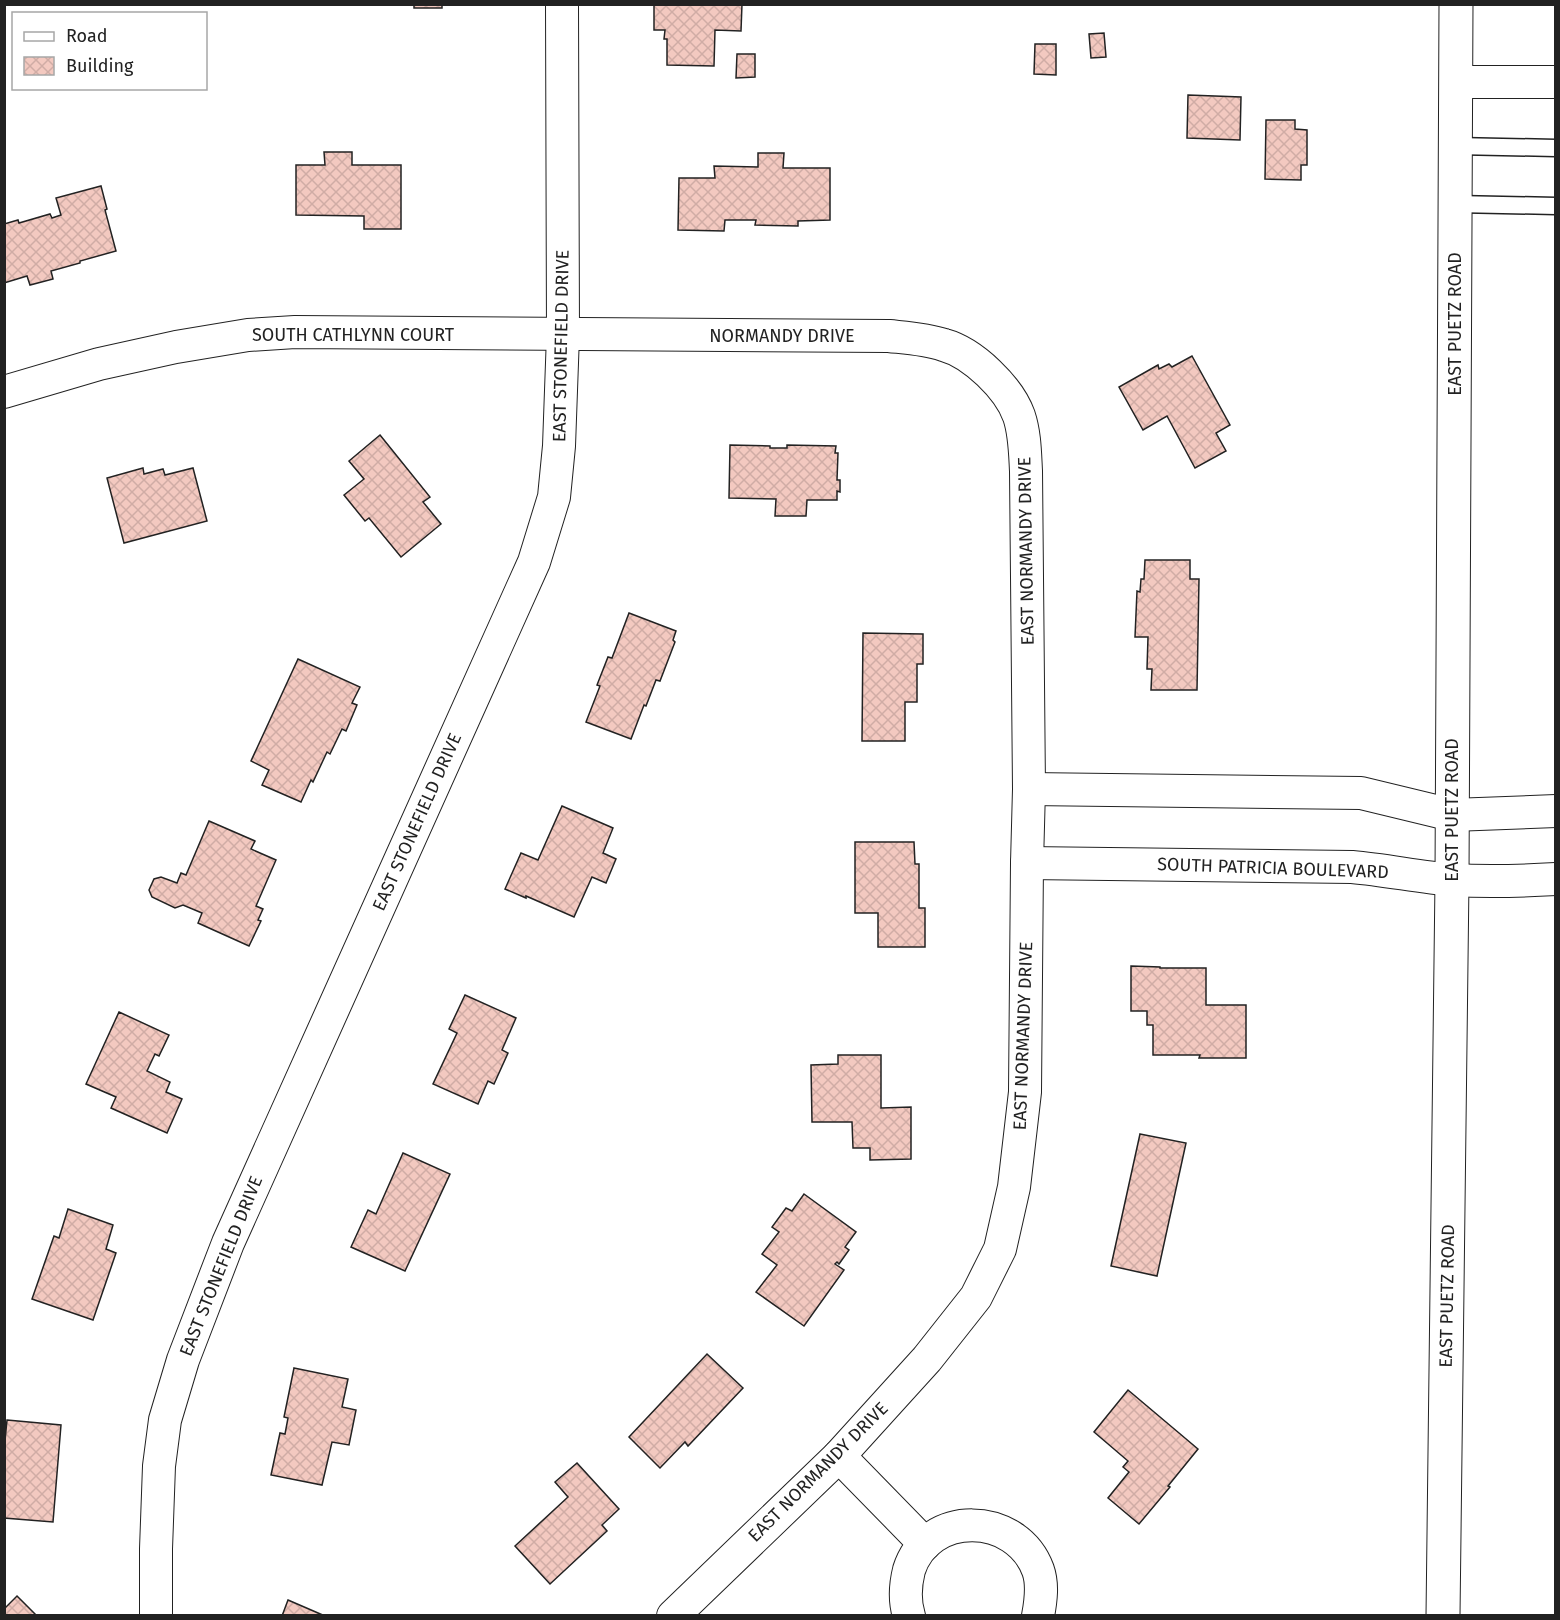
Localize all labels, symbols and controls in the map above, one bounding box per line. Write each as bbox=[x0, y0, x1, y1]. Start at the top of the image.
legend bbox=[12, 12, 207, 90]
text: Road bbox=[66, 25, 108, 47]
text: Building bbox=[66, 55, 134, 77]
street label: EAST STONEFIELD DRIVE bbox=[548, 250, 574, 442]
street label: EAST PUETZ ROAD bbox=[1444, 252, 1466, 396]
street label: SOUTH CATHLYNN COURT bbox=[252, 324, 455, 346]
street label: NORMANDY DRIVE bbox=[709, 325, 855, 347]
street label: EAST NORMANDY DRIVE bbox=[1013, 456, 1039, 646]
street label: EAST STONEFIELD DRIVE bbox=[368, 730, 466, 914]
street label: EAST PUETZ ROAD bbox=[1441, 738, 1463, 882]
street label: SOUTH PATRICIA BOULEVARD bbox=[1157, 853, 1389, 883]
street label: EAST NORMANDY DRIVE bbox=[1009, 941, 1037, 1131]
street label: EAST STONEFIELD DRIVE bbox=[175, 1173, 267, 1359]
street label: EAST PUETZ ROAD bbox=[1435, 1224, 1459, 1368]
street label: EAST NORMANDY DRIVE bbox=[743, 1397, 893, 1547]

